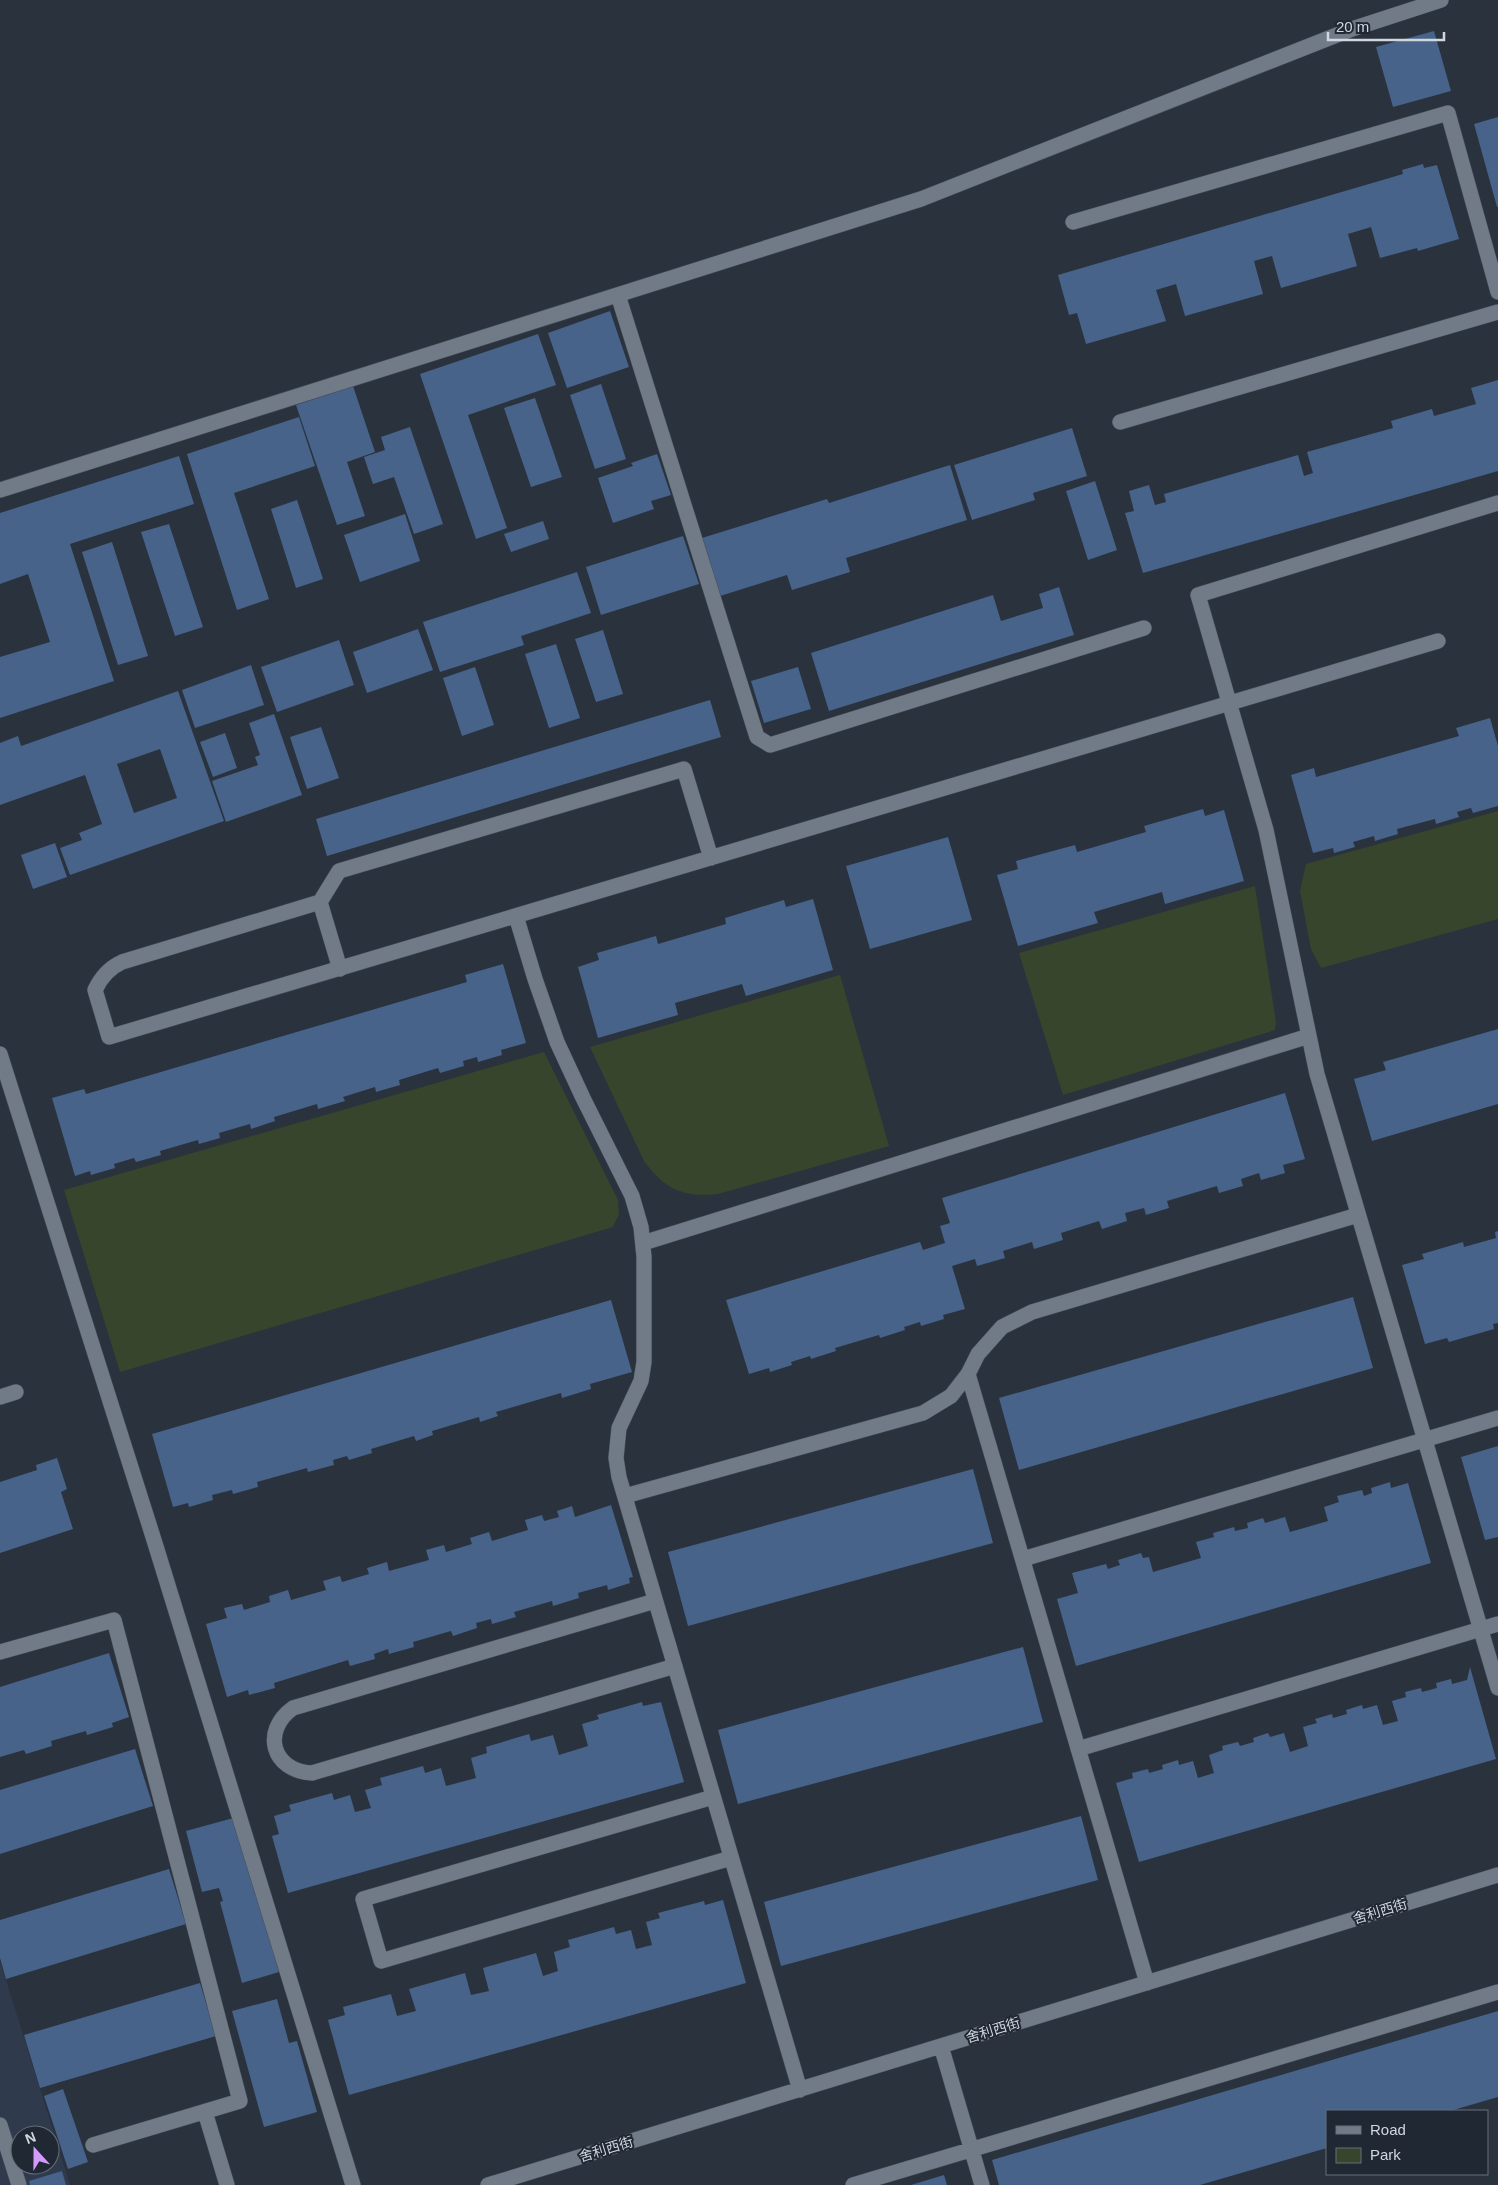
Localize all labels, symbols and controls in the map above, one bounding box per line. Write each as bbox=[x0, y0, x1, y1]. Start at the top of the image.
scale bar bbox=[1328, 10, 1444, 42]
text: 20 m bbox=[1336, 18, 1369, 35]
street label: 舍利西街 bbox=[1351, 1895, 1409, 1927]
street label: 舍利西街 bbox=[964, 2014, 1022, 2046]
legend bbox=[1326, 2110, 1488, 2175]
text: Road bbox=[1370, 2121, 1406, 2138]
north arrow bbox=[10, 2125, 60, 2175]
text: N bbox=[23, 2129, 38, 2147]
street label: 舍利西街 bbox=[577, 2133, 635, 2165]
text: Park bbox=[1370, 2146, 1401, 2163]

